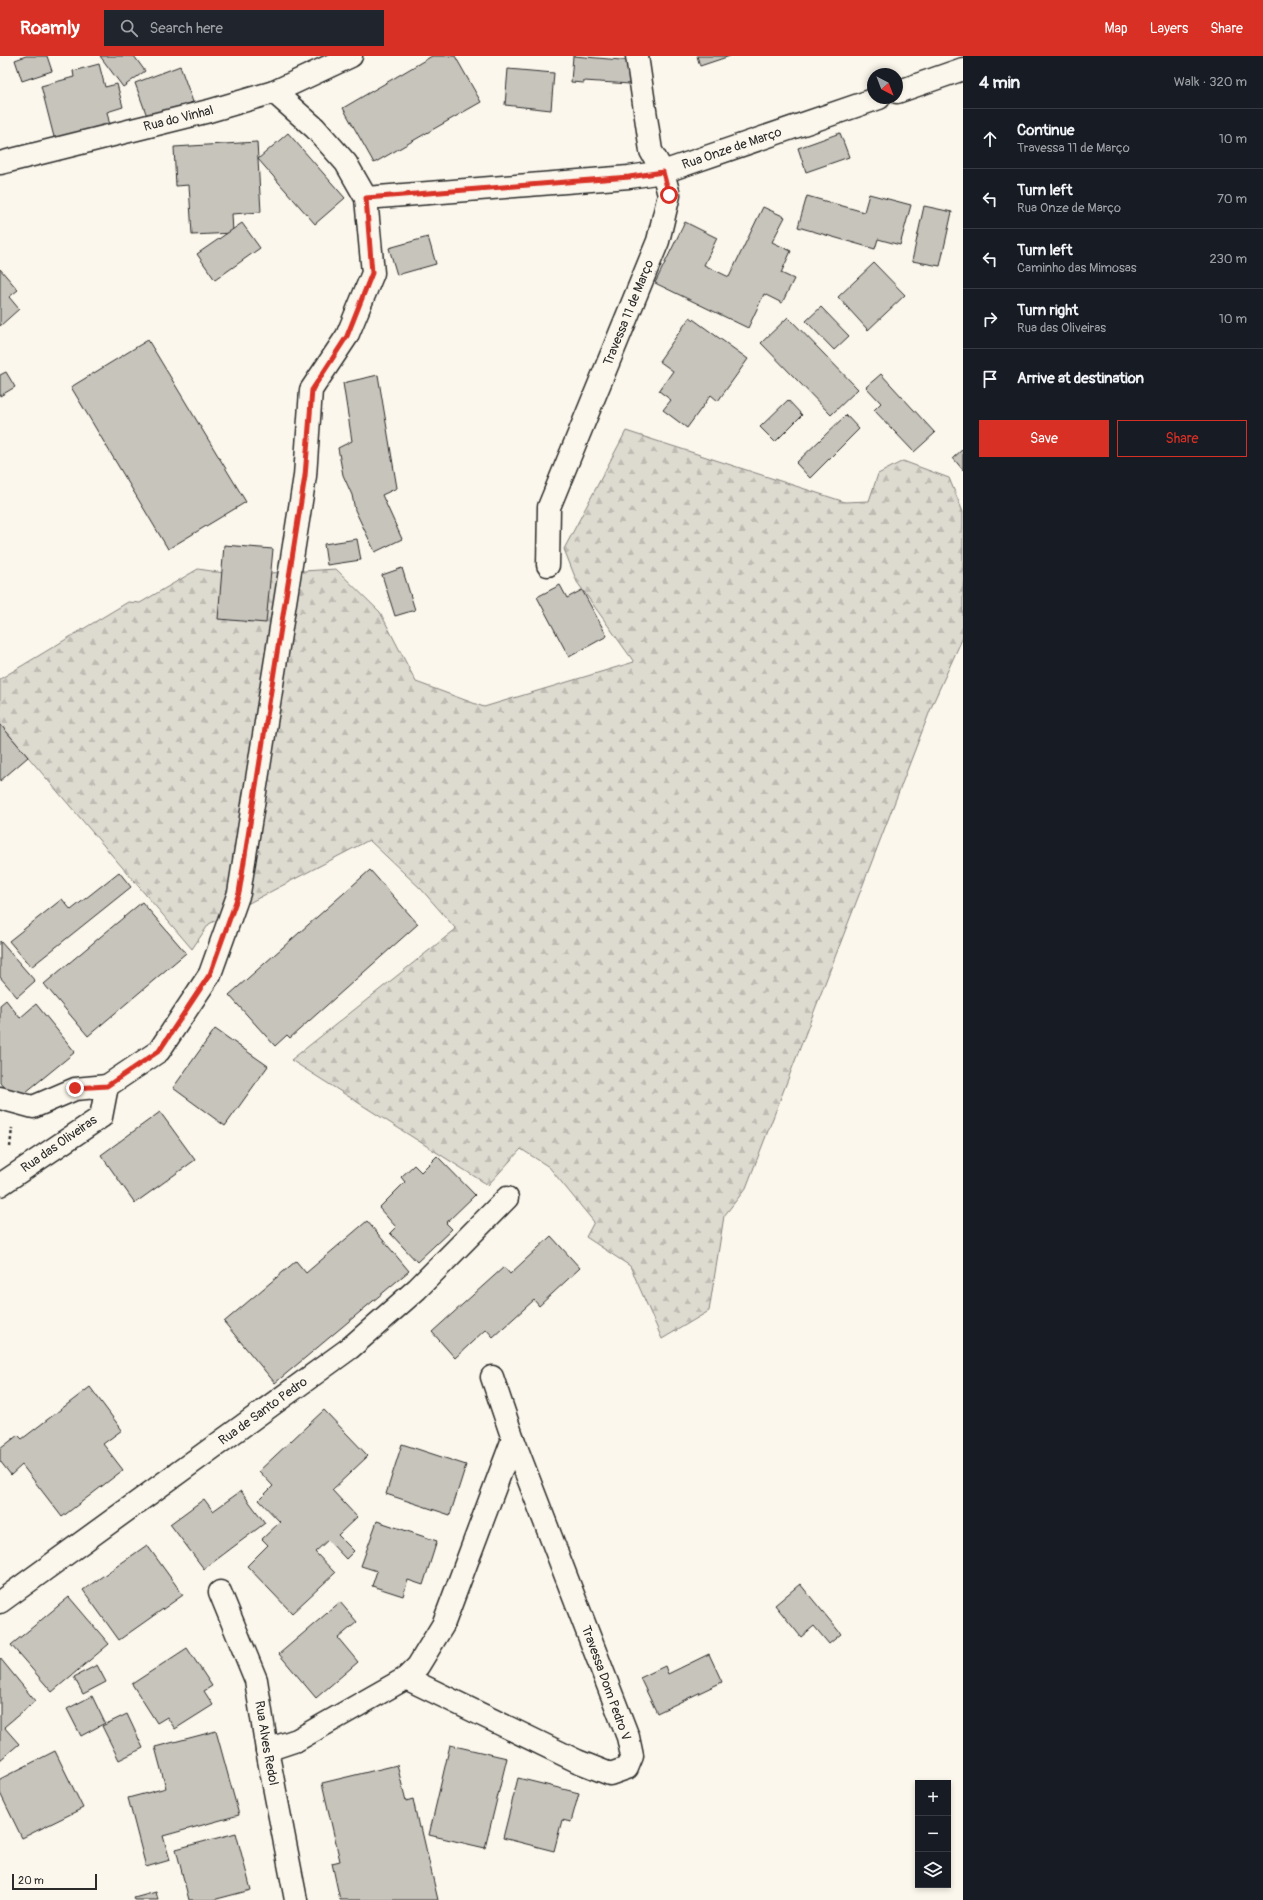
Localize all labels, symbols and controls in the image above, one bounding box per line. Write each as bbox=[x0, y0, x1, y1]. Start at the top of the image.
search box bbox=[104, 10, 384, 46]
text: Roamly bbox=[20, 16, 80, 40]
icon: search bbox=[118, 17, 140, 39]
text: Search here bbox=[150, 19, 223, 38]
text: Map bbox=[1105, 20, 1128, 37]
text: Layers bbox=[1150, 20, 1188, 37]
text: Share bbox=[1210, 20, 1243, 37]
north arrow bbox=[867, 68, 903, 104]
text: 4 min bbox=[979, 72, 1020, 93]
text: Walk · 320 m bbox=[1174, 74, 1247, 90]
street label: Rua do Vinhal bbox=[142, 102, 215, 135]
text: Continue bbox=[1017, 121, 1075, 140]
street label: Rua Onze de Março bbox=[680, 124, 784, 173]
icon: ahead bbox=[979, 128, 1001, 150]
text: 10 m bbox=[1219, 131, 1247, 147]
text: Travessa 11 de Março bbox=[1017, 140, 1130, 156]
text: Turn left bbox=[1017, 181, 1073, 200]
route start bbox=[660, 186, 678, 204]
icon: left bbox=[979, 188, 1001, 210]
text: 70 m bbox=[1217, 191, 1247, 207]
text: Rua Onze de Março bbox=[1017, 200, 1121, 216]
text: Turn left bbox=[1017, 241, 1073, 260]
icon: left bbox=[979, 248, 1001, 270]
text: 230 m bbox=[1210, 251, 1247, 267]
street label: Travessa 11 de Março bbox=[600, 257, 657, 368]
text: Caminho das Mimosas bbox=[1017, 260, 1137, 276]
text: Turn right bbox=[1017, 301, 1078, 320]
icon: right bbox=[979, 308, 1001, 330]
text: 10 m bbox=[1219, 311, 1247, 327]
text: Rua das Oliveiras bbox=[1017, 320, 1106, 336]
icon: arrive bbox=[979, 368, 1001, 390]
text: Arrive at destination bbox=[1017, 369, 1144, 388]
button: Save bbox=[979, 420, 1109, 457]
button: Share bbox=[1117, 420, 1247, 457]
route end bbox=[66, 1079, 84, 1097]
street label: Rua das Oliveiras bbox=[18, 1112, 100, 1176]
street label: Rua de Santo Pedro bbox=[216, 1374, 310, 1449]
street label: Travessa Dom Pedro V bbox=[578, 1623, 634, 1743]
street label: Rua Alves Redol bbox=[251, 1700, 282, 1787]
map controls bbox=[915, 1780, 951, 1888]
button: + bbox=[915, 1780, 951, 1816]
button: − bbox=[915, 1816, 951, 1852]
button: layers bbox=[915, 1852, 951, 1888]
scale bar bbox=[12, 1872, 97, 1891]
text: 20 m bbox=[18, 1874, 44, 1887]

